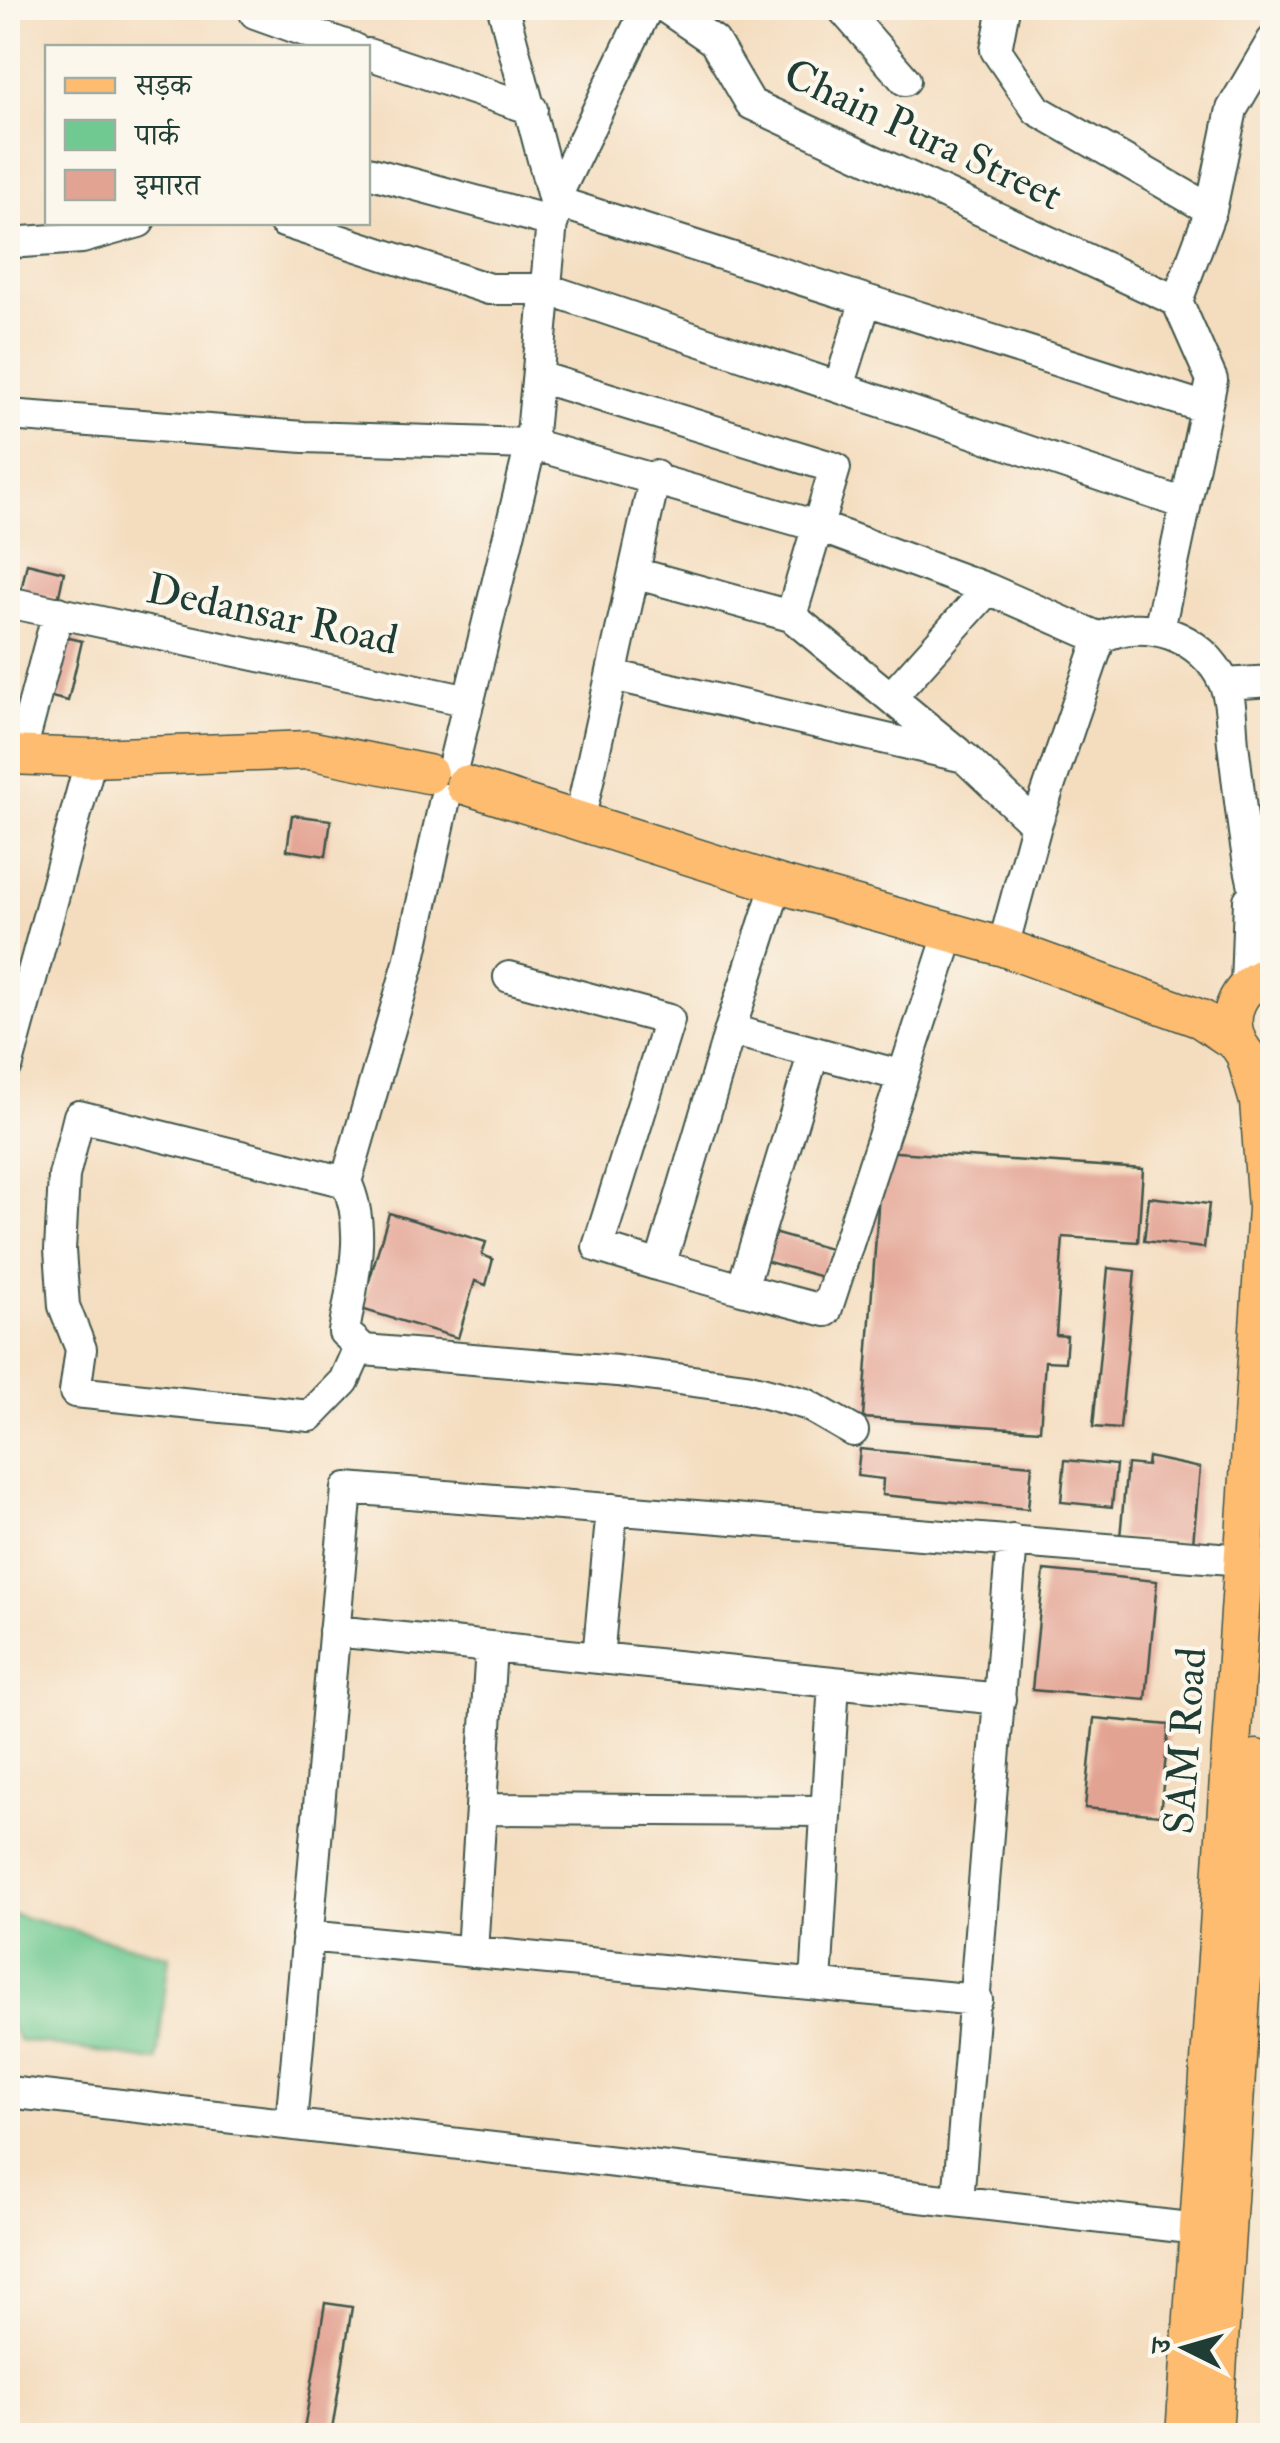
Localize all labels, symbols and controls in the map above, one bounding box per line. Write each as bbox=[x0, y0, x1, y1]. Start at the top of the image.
legend bbox=[45, 45, 370, 225]
street label: Chain Pura Street bbox=[776, 48, 1070, 222]
text: सड़क bbox=[133, 67, 193, 104]
text: पार्क bbox=[133, 117, 181, 154]
text: इमारत bbox=[133, 167, 202, 204]
street label: Dedansar Road bbox=[142, 563, 403, 667]
street label: SAM Road bbox=[1154, 1645, 1218, 1836]
north arrow bbox=[1135, 2298, 1235, 2398]
text: उ bbox=[1143, 2336, 1180, 2357]

